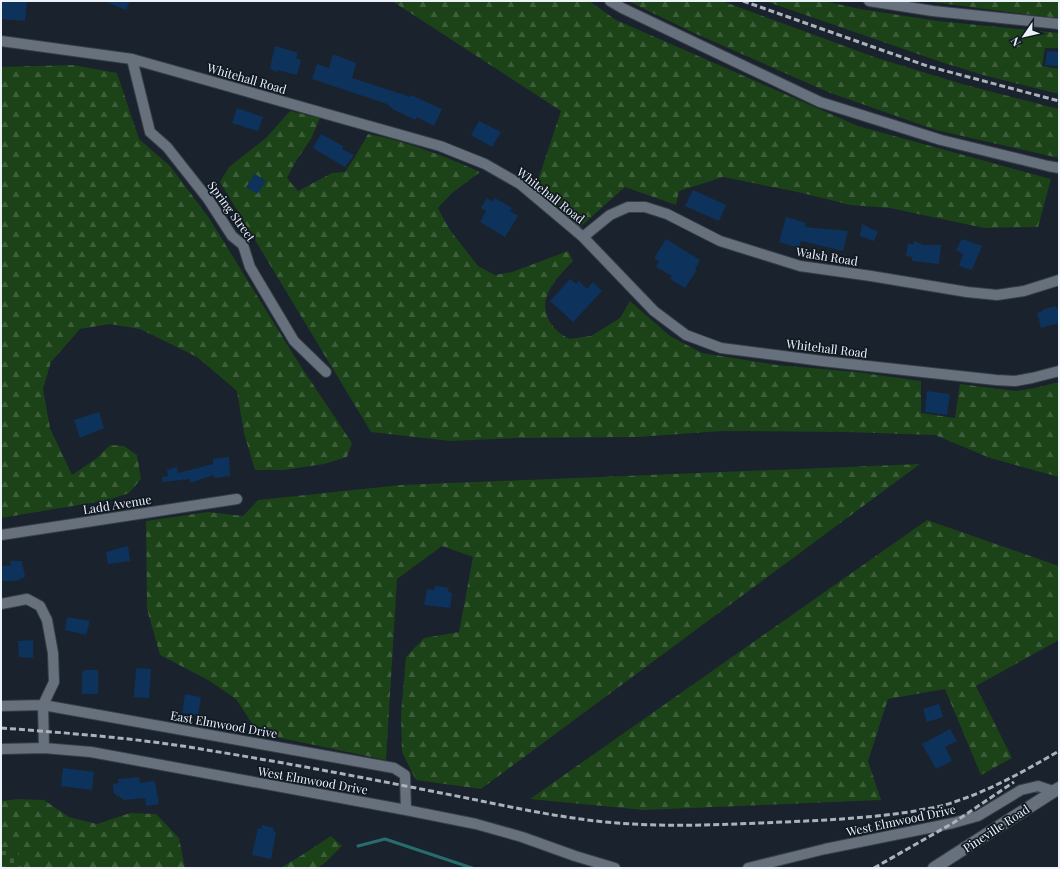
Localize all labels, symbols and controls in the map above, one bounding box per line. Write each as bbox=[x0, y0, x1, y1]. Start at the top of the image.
north arrow bbox=[1004, 16, 1044, 56]
text: N bbox=[1007, 34, 1024, 49]
street label: Whitehall Road bbox=[204, 59, 289, 97]
street label: Whitehall Road bbox=[513, 163, 588, 227]
street label: Spring Street bbox=[205, 178, 260, 245]
street label: Walsh Road bbox=[794, 243, 859, 269]
street label: Whitehall Road bbox=[784, 335, 869, 361]
street label: Ladd Avenue bbox=[82, 491, 152, 517]
street label: East Elmwood Drive bbox=[169, 707, 279, 741]
street label: West Elmwood Drive bbox=[256, 762, 369, 798]
street label: West Elmwood Drive bbox=[844, 801, 957, 840]
street label: Pineville Road bbox=[960, 801, 1032, 855]

